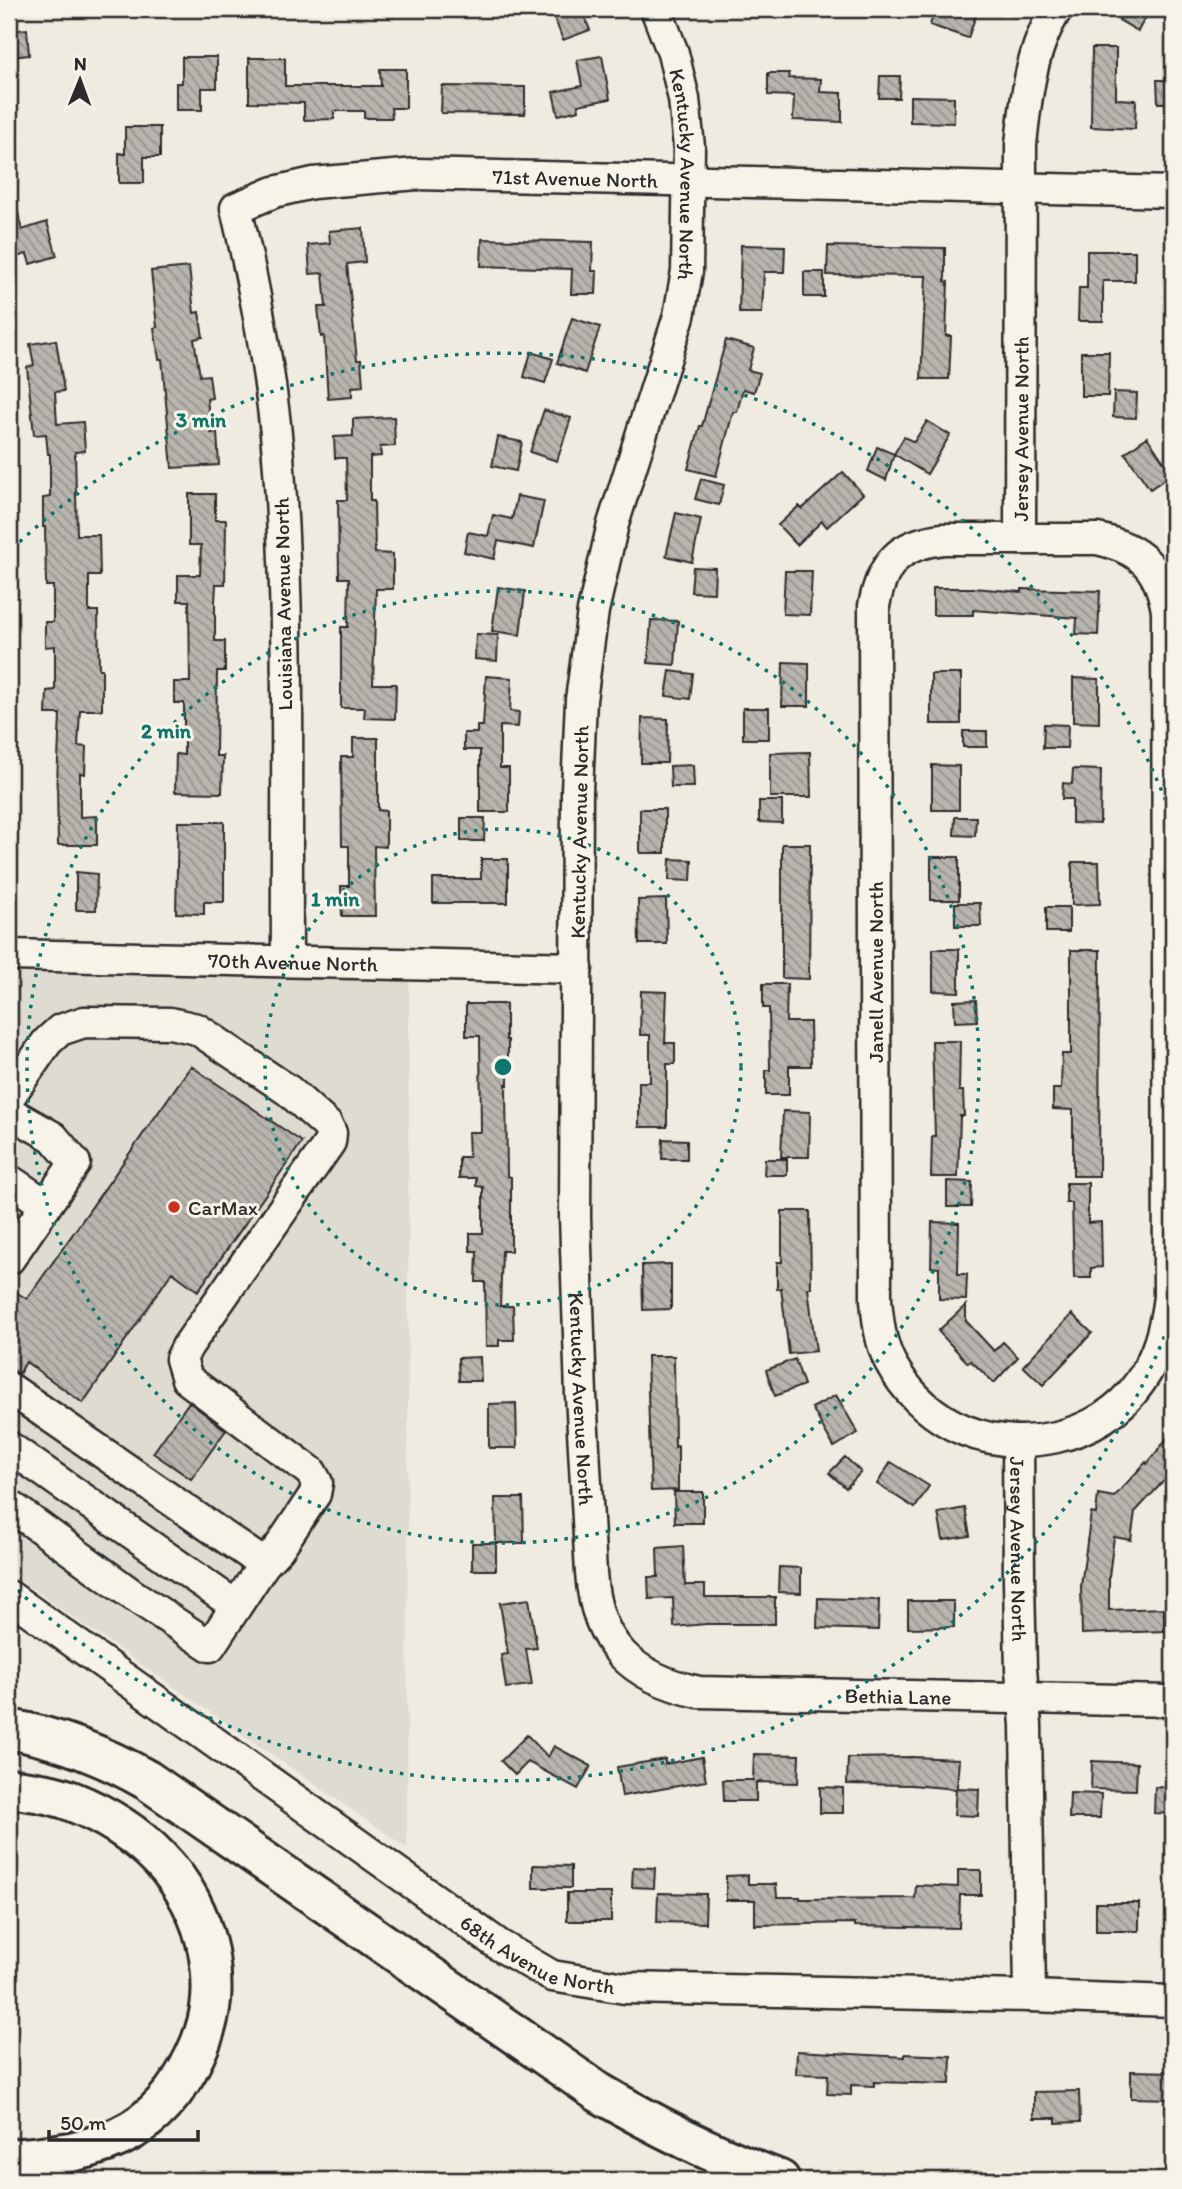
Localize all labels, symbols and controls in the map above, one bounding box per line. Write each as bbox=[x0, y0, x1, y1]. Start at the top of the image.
north arrow bbox=[46, 46, 116, 116]
text: N bbox=[74, 52, 87, 75]
street label: Kentucky Avenue North bbox=[665, 66, 702, 284]
street label: 71st Avenue North bbox=[492, 163, 659, 192]
street label: Jersey Avenue North bbox=[1008, 336, 1033, 522]
text: 3 min bbox=[176, 407, 227, 432]
street label: Louisiana Avenue North bbox=[269, 496, 297, 711]
text: 2 min bbox=[141, 718, 192, 743]
street label: Kentucky Avenue North bbox=[565, 725, 593, 939]
street label: Janell Avenue North bbox=[863, 881, 888, 1063]
text: 1 min bbox=[311, 886, 360, 911]
street label: 70th Avenue North bbox=[208, 947, 379, 976]
centre of rings bbox=[491, 1055, 515, 1079]
place label: CarMax bbox=[188, 1195, 258, 1220]
marker: CarMax bbox=[166, 1199, 182, 1215]
street label: Kentucky Avenue North bbox=[565, 1292, 600, 1507]
street label: Jersey Avenue North bbox=[1006, 1456, 1033, 1642]
street label: Bethia Lane bbox=[844, 1682, 952, 1709]
street label: 68th Avenue North bbox=[456, 1909, 618, 1999]
scale bar bbox=[49, 2098, 198, 2142]
text: 50 m bbox=[60, 2110, 107, 2135]

